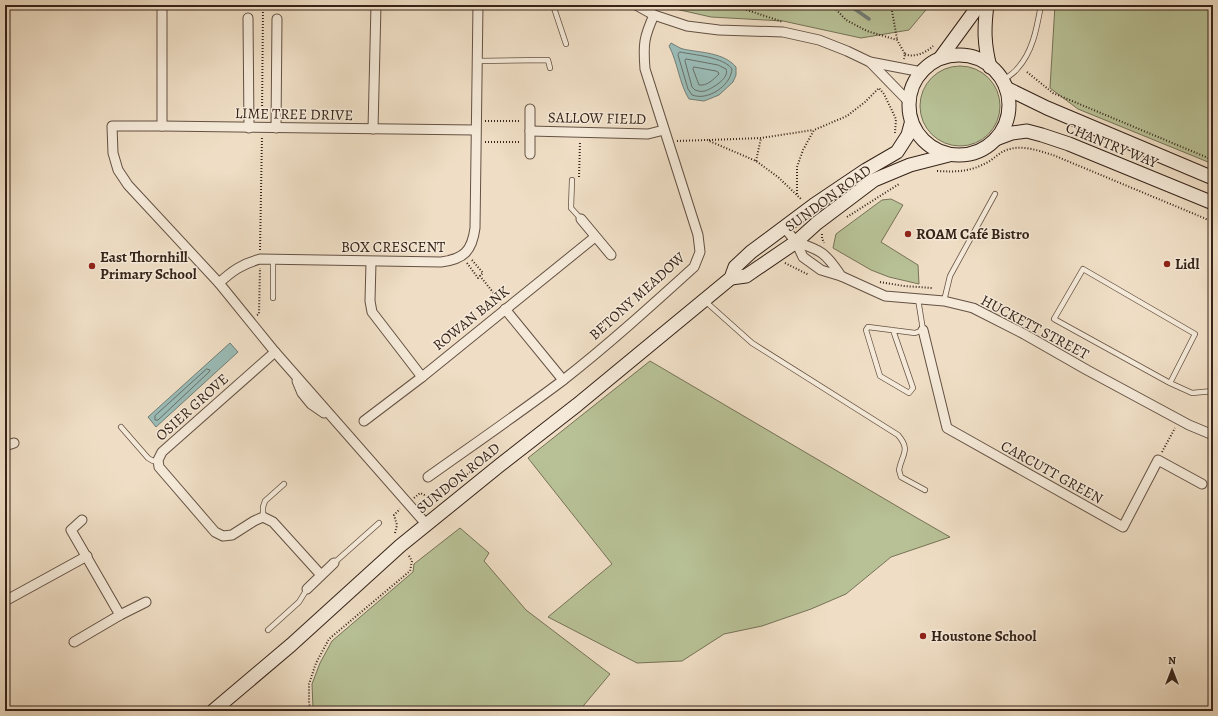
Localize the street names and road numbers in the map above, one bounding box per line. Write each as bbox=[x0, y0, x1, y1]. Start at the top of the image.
street label: LIME TREE DRIVE bbox=[235, 103, 353, 125]
street label: SALLOW FIELD bbox=[548, 107, 646, 129]
street label: CHANTRY WAY bbox=[1063, 117, 1162, 173]
street label: SUNDON ROAD bbox=[781, 160, 875, 236]
street label: BOX CRESCENT bbox=[341, 237, 446, 257]
street label: BETONY MEADOW bbox=[585, 247, 689, 345]
street label: ROWAN BANK bbox=[429, 281, 514, 355]
street label: HUCKETT STREET bbox=[977, 290, 1093, 364]
street label: OSIER GROVE bbox=[151, 369, 233, 445]
street label: CARCUTT GREEN bbox=[997, 436, 1107, 508]
street label: SUNDON ROAD bbox=[412, 438, 504, 518]

